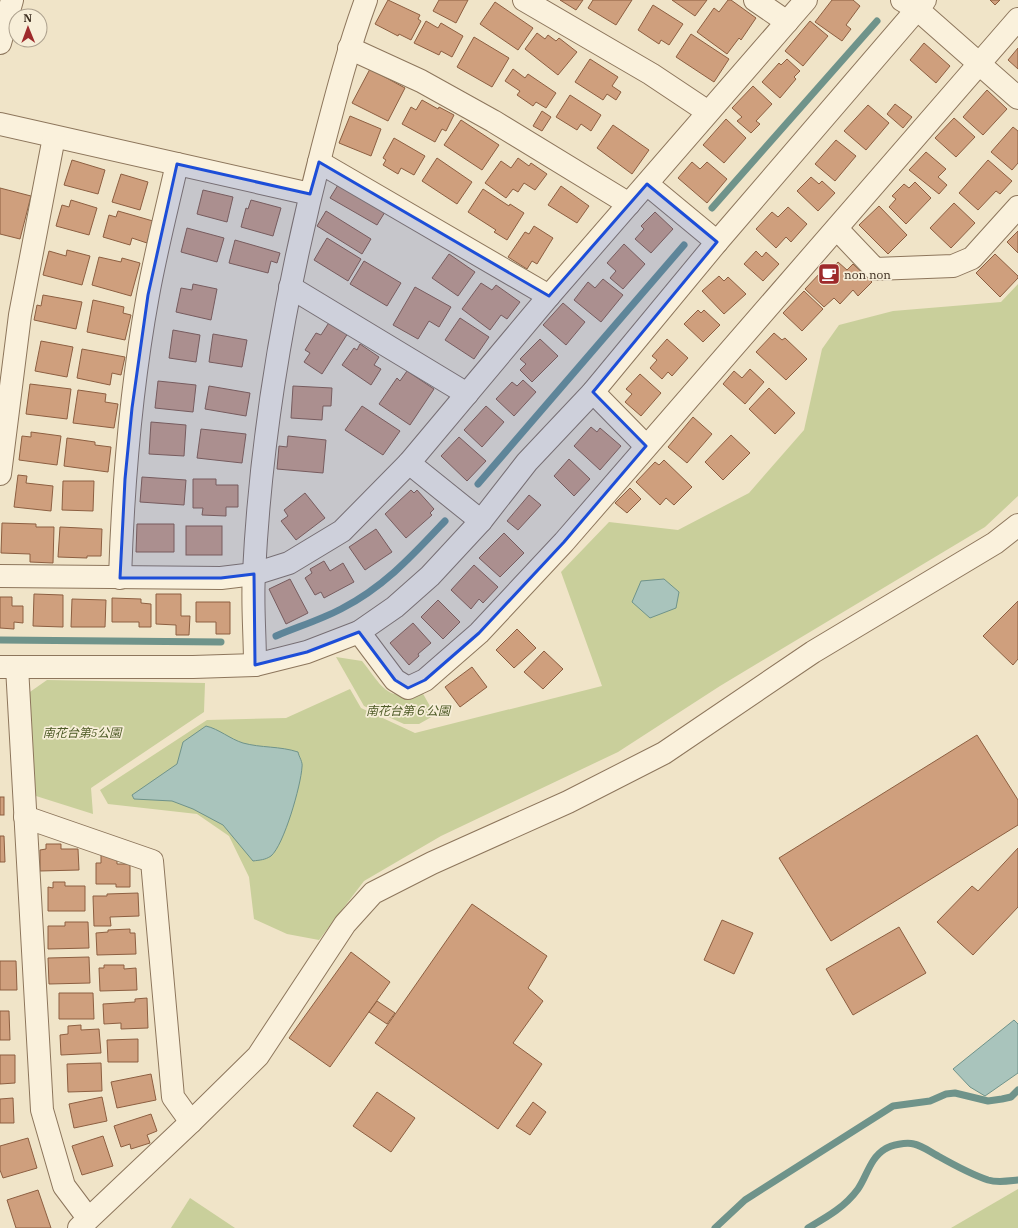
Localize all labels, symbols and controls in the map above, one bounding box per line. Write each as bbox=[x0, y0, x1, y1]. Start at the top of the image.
north arrow bbox=[8, 8, 48, 48]
text: N bbox=[23, 11, 33, 25]
cafe icon: non non bbox=[816, 261, 842, 287]
place label: non non bbox=[844, 267, 891, 282]
park label: 南花台第６公園 bbox=[366, 703, 452, 718]
park label: 南花台第5公園 bbox=[43, 725, 123, 740]

